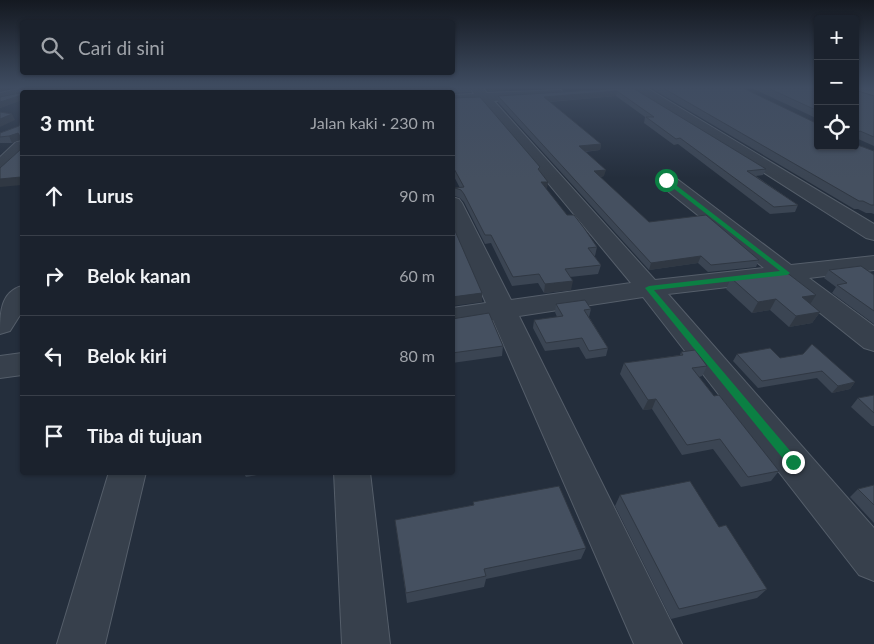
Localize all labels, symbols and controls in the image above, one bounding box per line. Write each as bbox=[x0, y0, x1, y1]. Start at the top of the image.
map controls bbox=[814, 15, 859, 150]
button: + bbox=[814, 15, 859, 60]
search box bbox=[20, 20, 455, 75]
icon: search bbox=[38, 34, 66, 62]
text: Cari di sini bbox=[78, 36, 165, 59]
button: − bbox=[814, 60, 859, 105]
button: locate bbox=[814, 105, 859, 150]
text: 3 mnt bbox=[40, 110, 94, 135]
text: Jalan kaki · 230 m bbox=[310, 113, 435, 132]
route start bbox=[655, 169, 678, 192]
icon: ahead bbox=[40, 182, 68, 210]
text: Lurus bbox=[87, 184, 133, 207]
text: 90 m bbox=[399, 186, 435, 205]
icon: right bbox=[40, 262, 68, 290]
text: Belok kanan bbox=[87, 264, 191, 287]
text: 60 m bbox=[399, 266, 435, 285]
icon: left bbox=[40, 342, 68, 370]
text: Belok kiri bbox=[87, 344, 167, 367]
text: 80 m bbox=[399, 346, 435, 365]
icon: arrive bbox=[40, 422, 68, 450]
text: Tiba di tujuan bbox=[87, 424, 202, 447]
route end bbox=[782, 451, 805, 474]

